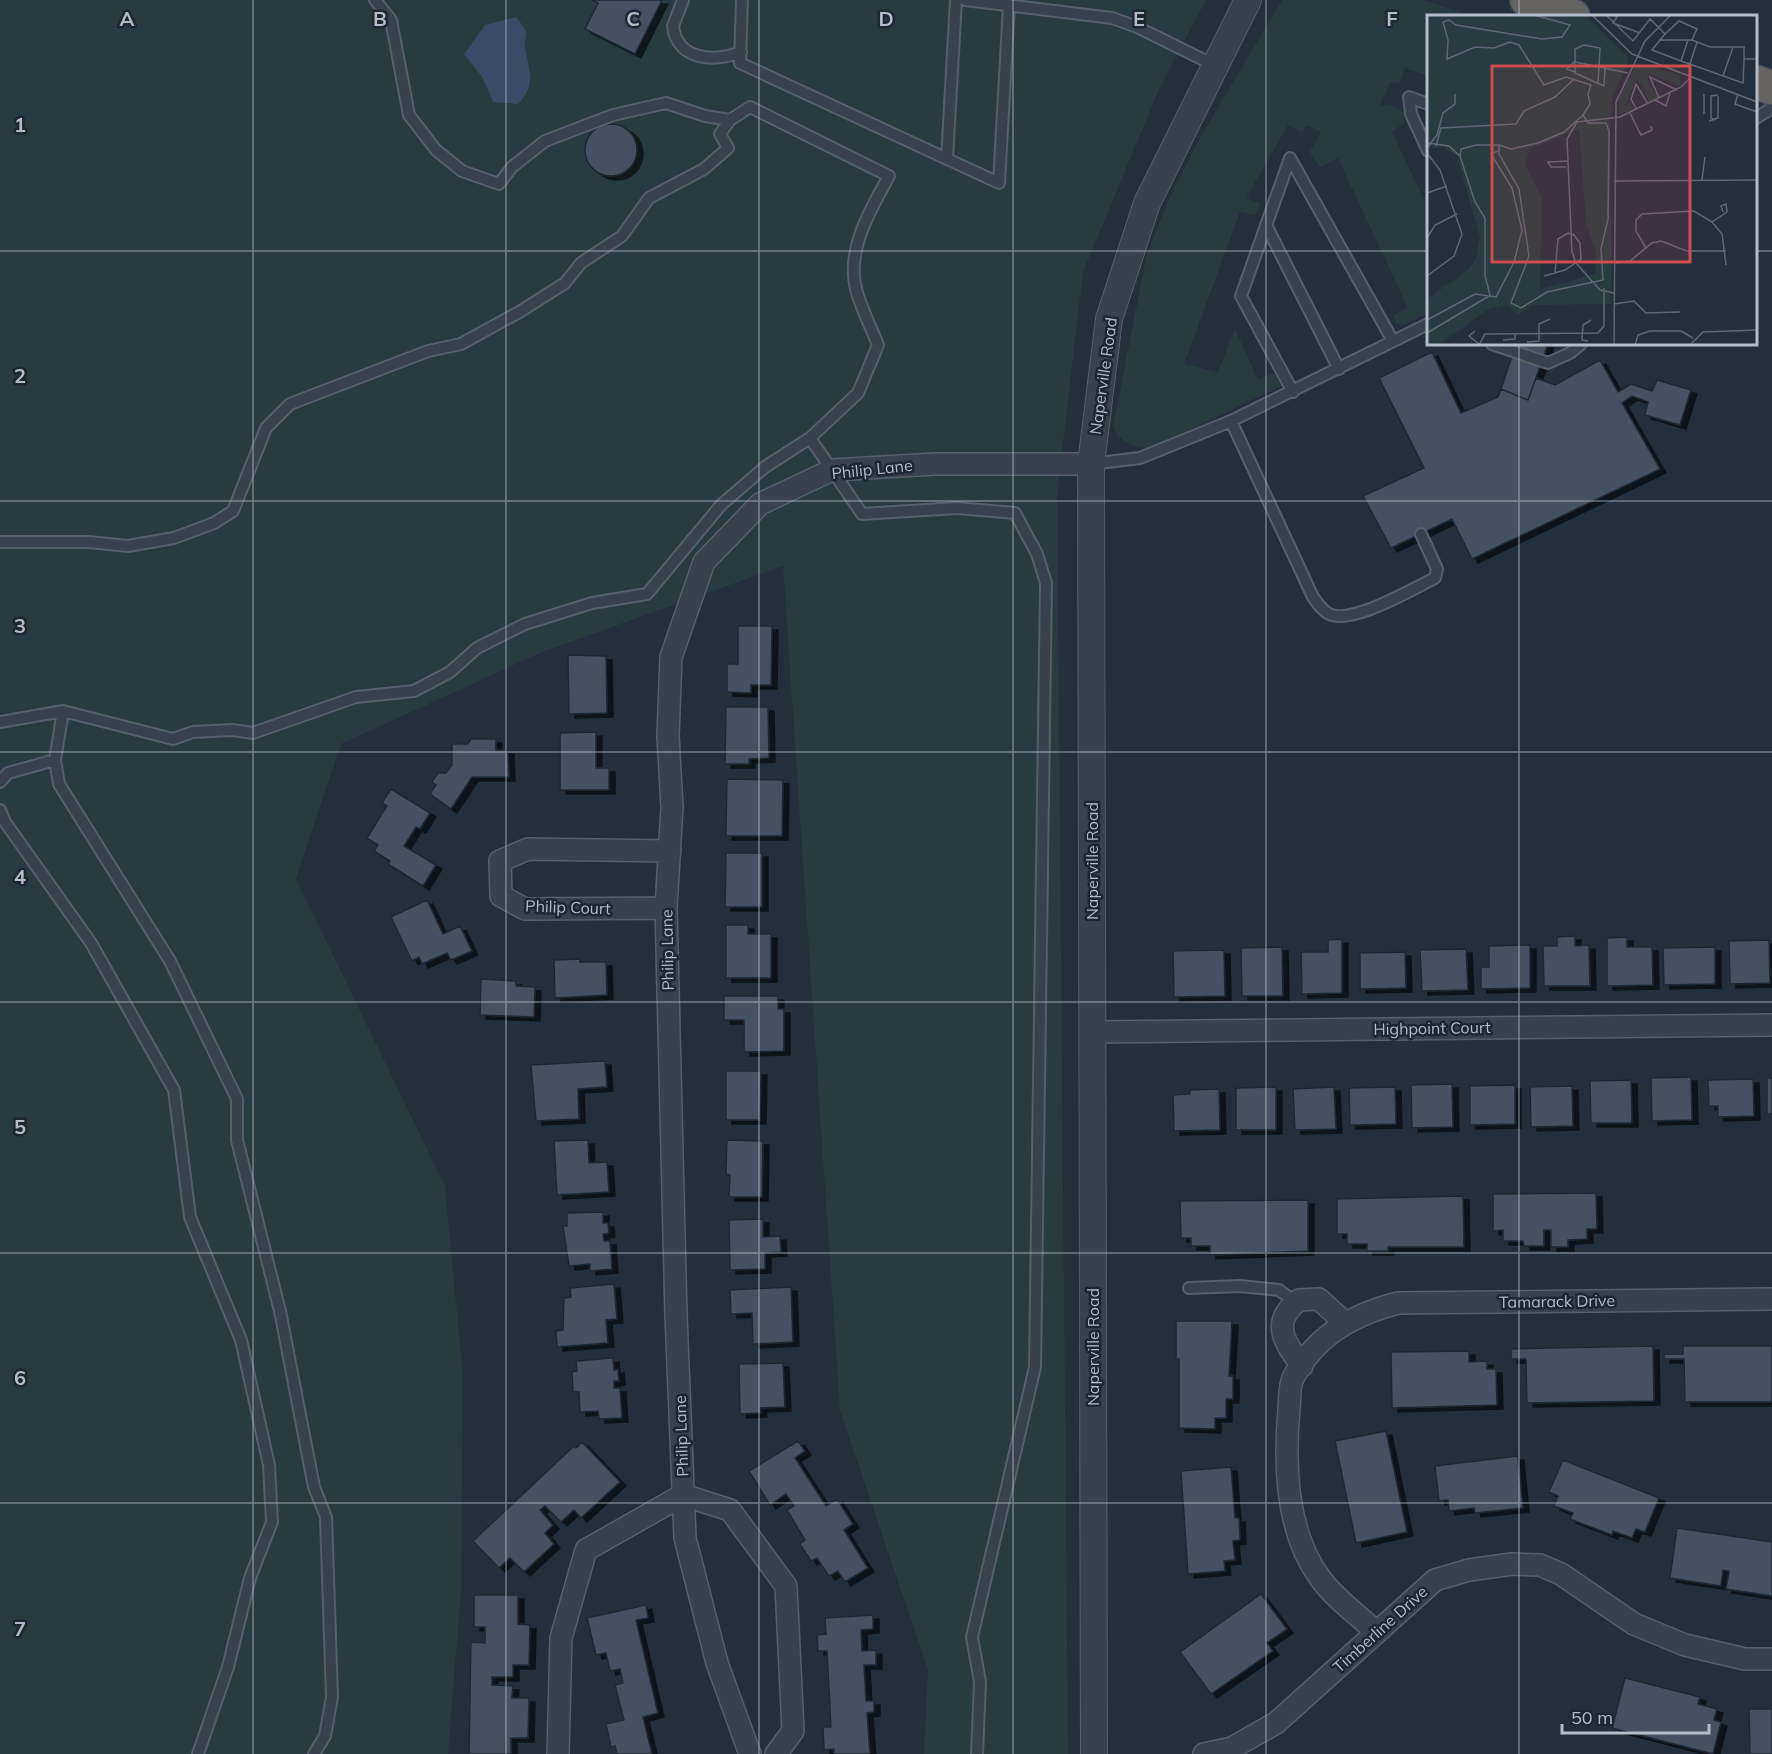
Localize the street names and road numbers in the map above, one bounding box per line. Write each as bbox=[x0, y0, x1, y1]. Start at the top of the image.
street label: Naperville Road bbox=[1085, 316, 1121, 436]
street label: Philip Lane bbox=[830, 455, 914, 483]
street label: Naperville Road bbox=[1082, 802, 1102, 920]
street label: Philip Court bbox=[525, 896, 612, 919]
street label: Philip Lane bbox=[656, 909, 678, 991]
street label: Highpoint Court bbox=[1373, 1017, 1491, 1039]
street label: Naperville Road bbox=[1083, 1288, 1103, 1406]
street label: Tamarack Drive bbox=[1499, 1290, 1615, 1312]
street label: Philip Lane bbox=[670, 1395, 692, 1477]
street label: Timberline Drive bbox=[1329, 1581, 1431, 1677]

